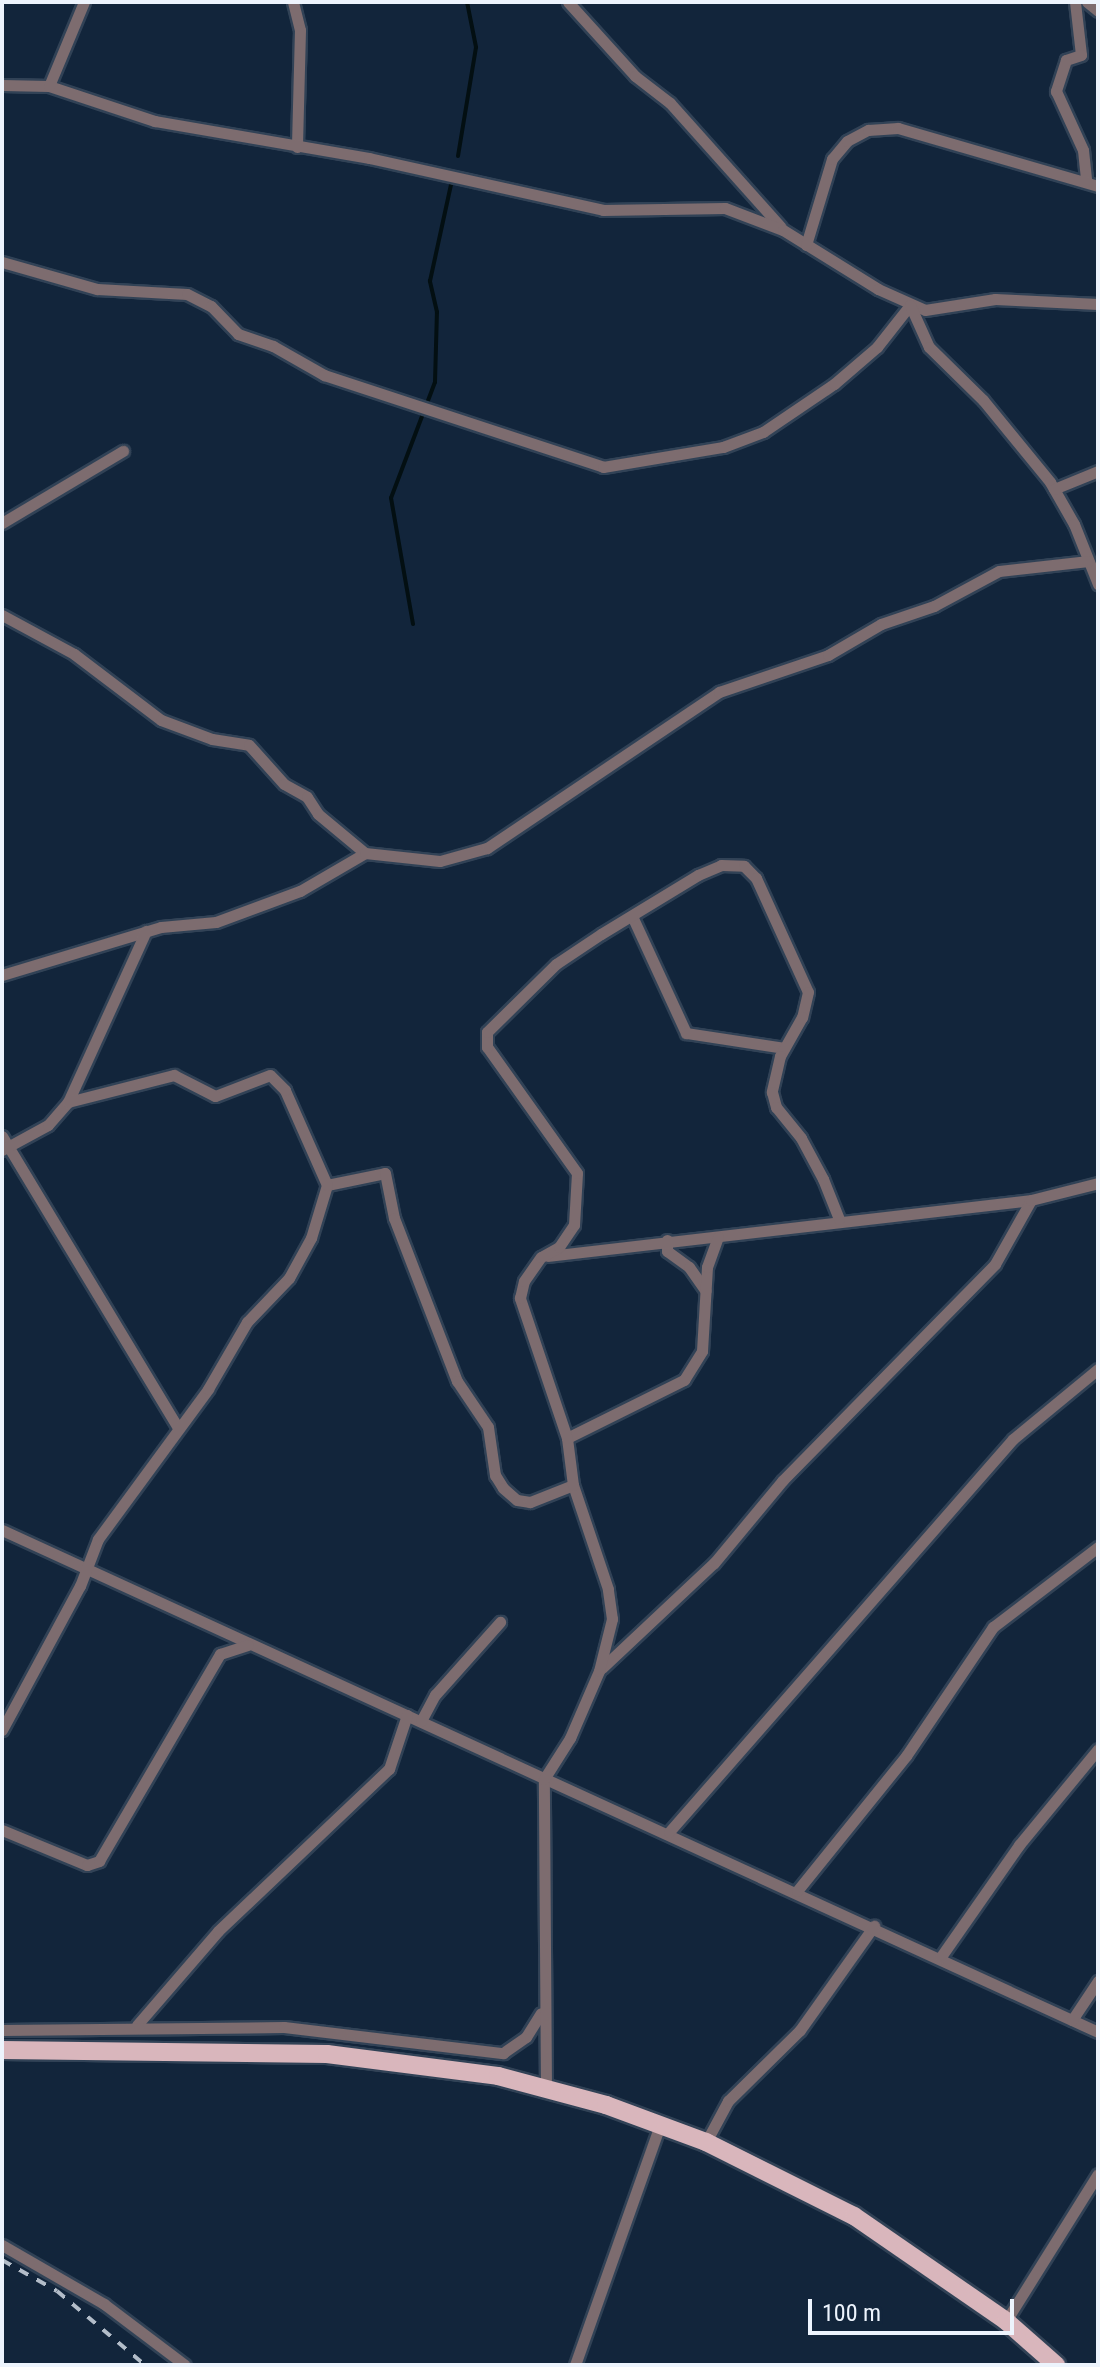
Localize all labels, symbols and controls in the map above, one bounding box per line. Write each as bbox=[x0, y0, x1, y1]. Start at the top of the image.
scale bar bbox=[812, 2283, 1018, 2333]
text: 100 m bbox=[822, 2299, 881, 2327]

